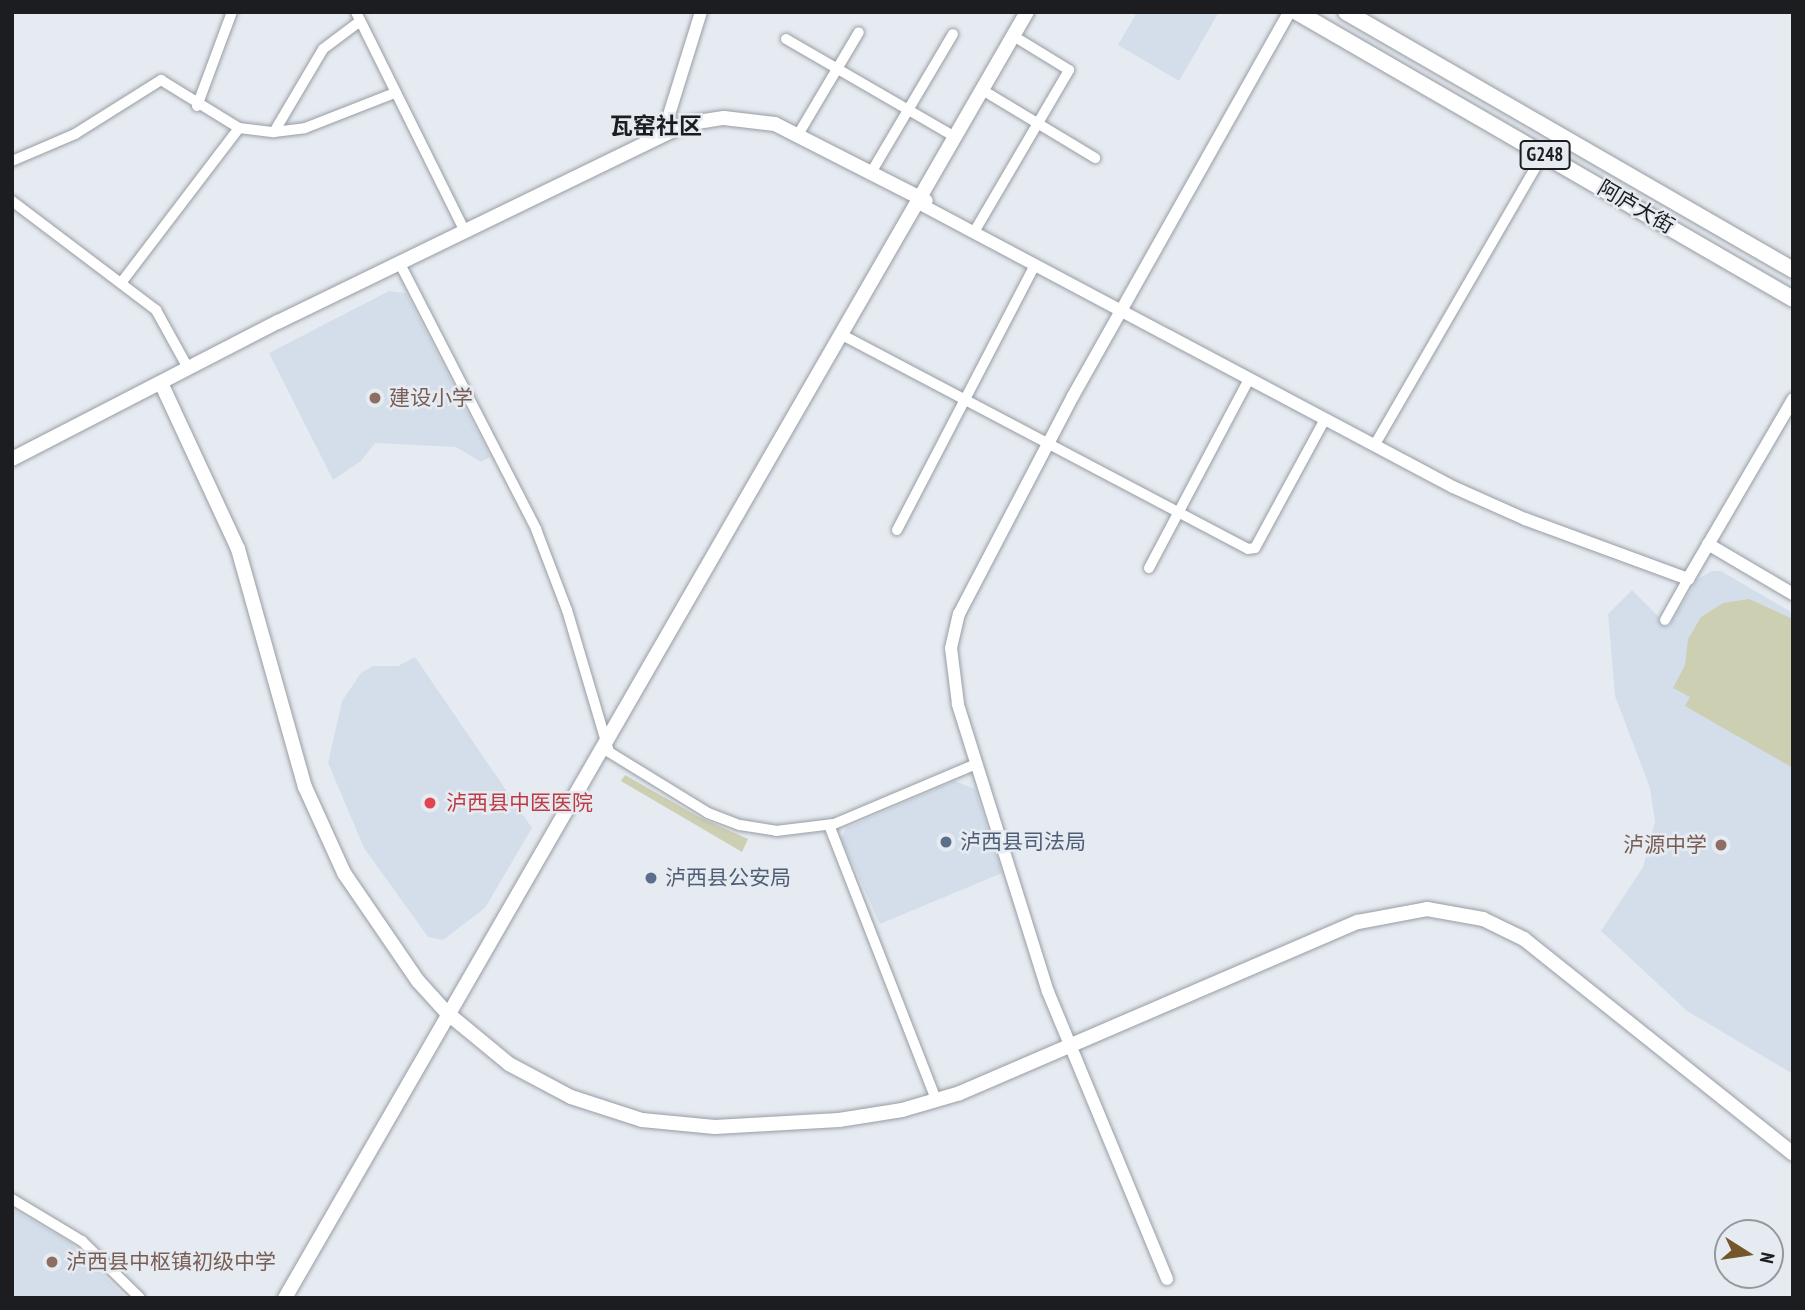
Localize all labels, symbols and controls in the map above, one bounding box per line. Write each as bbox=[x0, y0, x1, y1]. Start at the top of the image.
district label: 瓦窑社区 bbox=[610, 112, 702, 140]
road number: G248 bbox=[1519, 140, 1571, 170]
street label: 阿庐大街 bbox=[1593, 175, 1679, 239]
place label: 建设小学 bbox=[389, 385, 473, 411]
marker: 建设小学 bbox=[367, 390, 383, 406]
place label: 泸西县中医医院 bbox=[446, 790, 593, 816]
marker: 泸西县中医医院 bbox=[420, 793, 440, 813]
place label: 泸西县司法局 bbox=[960, 829, 1086, 855]
place label: 泸源中学 bbox=[1623, 832, 1707, 858]
marker: 泸西县司法局 bbox=[938, 834, 954, 850]
marker: 泸源中学 bbox=[1713, 837, 1729, 853]
place label: 泸西县公安局 bbox=[665, 865, 791, 891]
marker: 泸西县公安局 bbox=[643, 870, 659, 886]
north arrow bbox=[1714, 1219, 1784, 1289]
place label: 泸西县中枢镇初级中学 bbox=[66, 1249, 276, 1275]
text: N bbox=[1755, 1250, 1780, 1265]
marker: 泸西县中枢镇初级中学 bbox=[44, 1254, 60, 1270]

